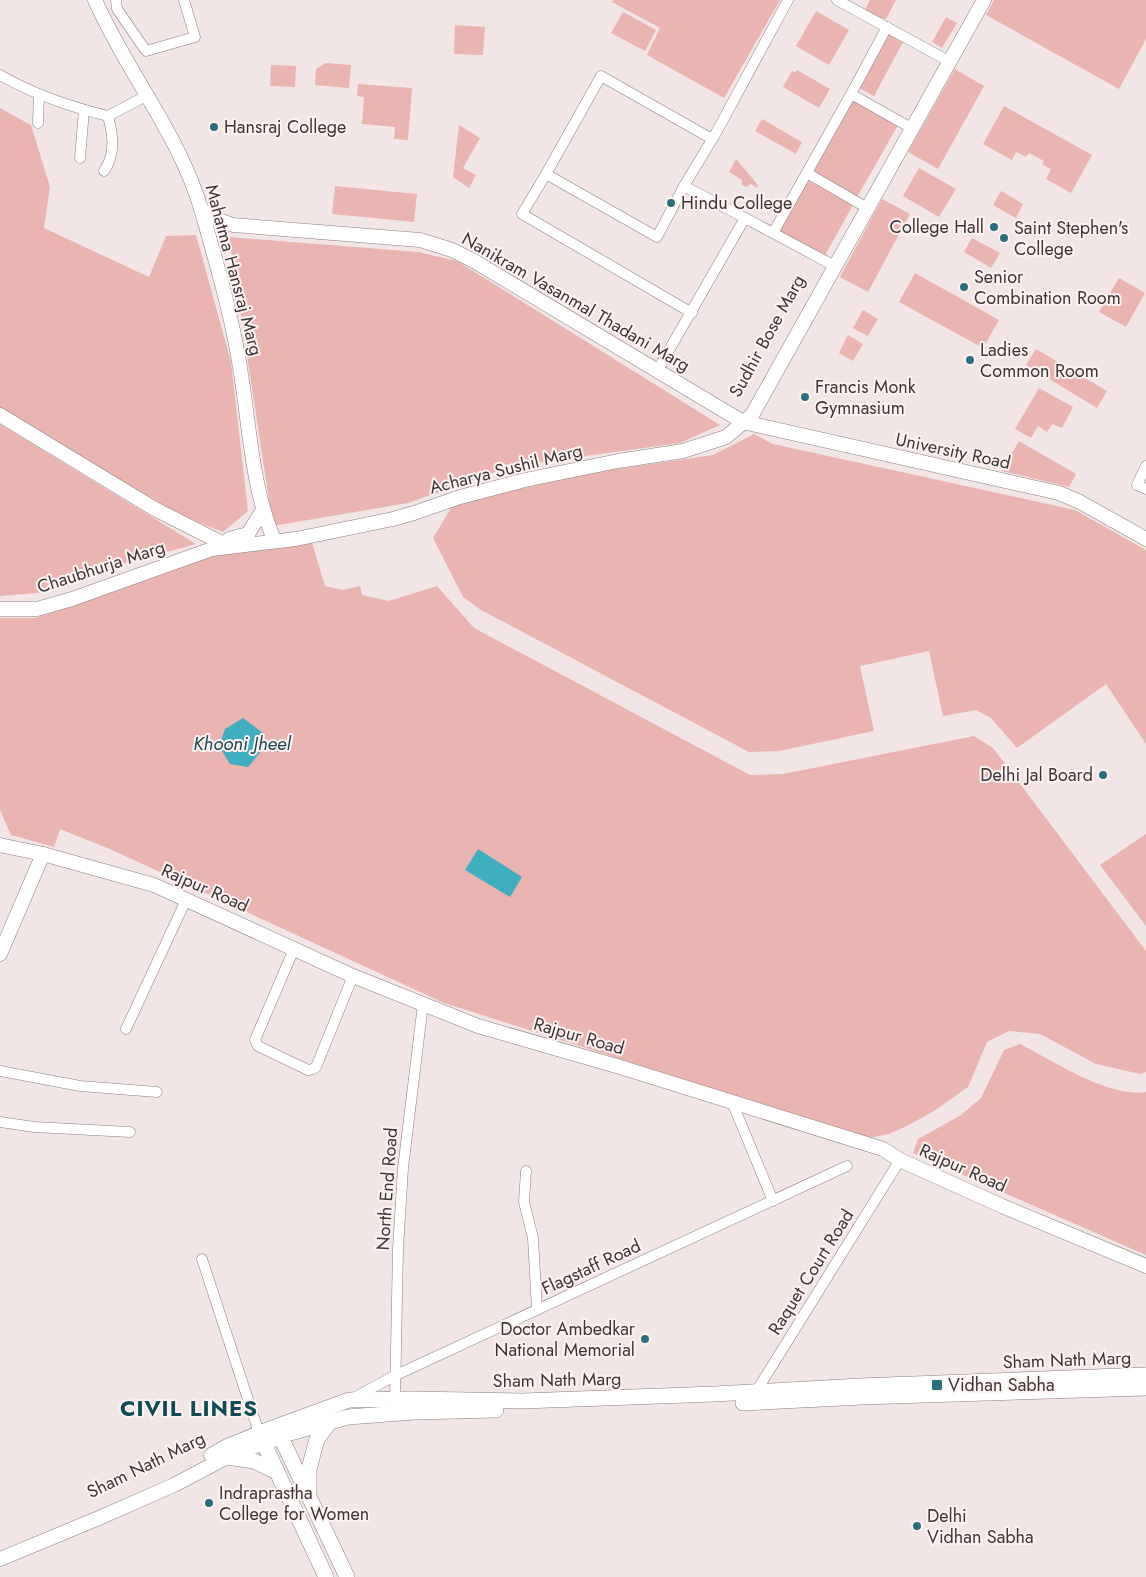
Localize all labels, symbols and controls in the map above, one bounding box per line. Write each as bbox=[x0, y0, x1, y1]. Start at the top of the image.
place label: Hansraj College bbox=[224, 114, 346, 140]
marker: Hansraj College bbox=[208, 121, 220, 133]
street label: Mahatma Hansraj Marg bbox=[199, 182, 269, 358]
place label: Hindu College bbox=[681, 190, 792, 216]
marker: Hindu College bbox=[665, 197, 677, 209]
place label: College Hall bbox=[890, 214, 984, 240]
place label: Saint Stephen's College bbox=[1014, 215, 1128, 262]
marker: College Hall bbox=[988, 221, 1000, 233]
street label: Nanikram Vasanmal Thadani Marg bbox=[457, 226, 695, 378]
marker: Saint Stephen's College bbox=[998, 232, 1010, 244]
place label: Senior Combination Room bbox=[974, 264, 1121, 311]
street label: Sudhir Bose Marg bbox=[723, 270, 811, 402]
marker: Senior Combination Room bbox=[958, 281, 970, 293]
place label: Ladies Common Room bbox=[980, 337, 1099, 384]
marker: Ladies Common Room bbox=[964, 354, 976, 366]
place label: Francis Monk Gymnasium bbox=[815, 374, 916, 421]
marker: Francis Monk Gymnasium bbox=[799, 391, 811, 403]
street label: University Road bbox=[893, 426, 1013, 476]
street label: Acharya Sushil Marg bbox=[427, 437, 585, 501]
street label: Chaubhurja Marg bbox=[34, 534, 168, 600]
water label: Khooni Jheel bbox=[193, 730, 292, 757]
place label: Delhi Jal Board bbox=[980, 762, 1093, 788]
marker: Delhi Jal Board bbox=[1097, 769, 1109, 781]
street label: Rajpur Road bbox=[157, 857, 253, 919]
street label: Rajpur Road bbox=[531, 1011, 627, 1061]
street label: North End Road bbox=[370, 1127, 404, 1251]
street label: Rajpur Road bbox=[915, 1137, 1011, 1199]
street label: Raquet Court Road bbox=[762, 1204, 860, 1340]
street label: Flagstaff Road bbox=[537, 1233, 645, 1301]
place label: Doctor Ambedkar National Memorial bbox=[495, 1316, 636, 1363]
marker: Doctor Ambedkar National Memorial bbox=[639, 1333, 651, 1345]
street label: Sham Nath Marg bbox=[1002, 1345, 1132, 1375]
street label: Sham Nath Marg bbox=[492, 1366, 622, 1394]
place label: Vidhan Sabha bbox=[948, 1372, 1055, 1398]
marker: Vidhan Sabha bbox=[930, 1378, 944, 1392]
district label: CIVIL LINES bbox=[120, 1392, 258, 1424]
street label: Sham Nath Marg bbox=[83, 1425, 209, 1505]
place label: Indraprastha College for Women bbox=[219, 1480, 369, 1527]
marker: Indraprastha College for Women bbox=[203, 1497, 215, 1509]
place label: Delhi Vidhan Sabha bbox=[927, 1503, 1034, 1550]
marker: Delhi Vidhan Sabha bbox=[911, 1520, 923, 1532]

